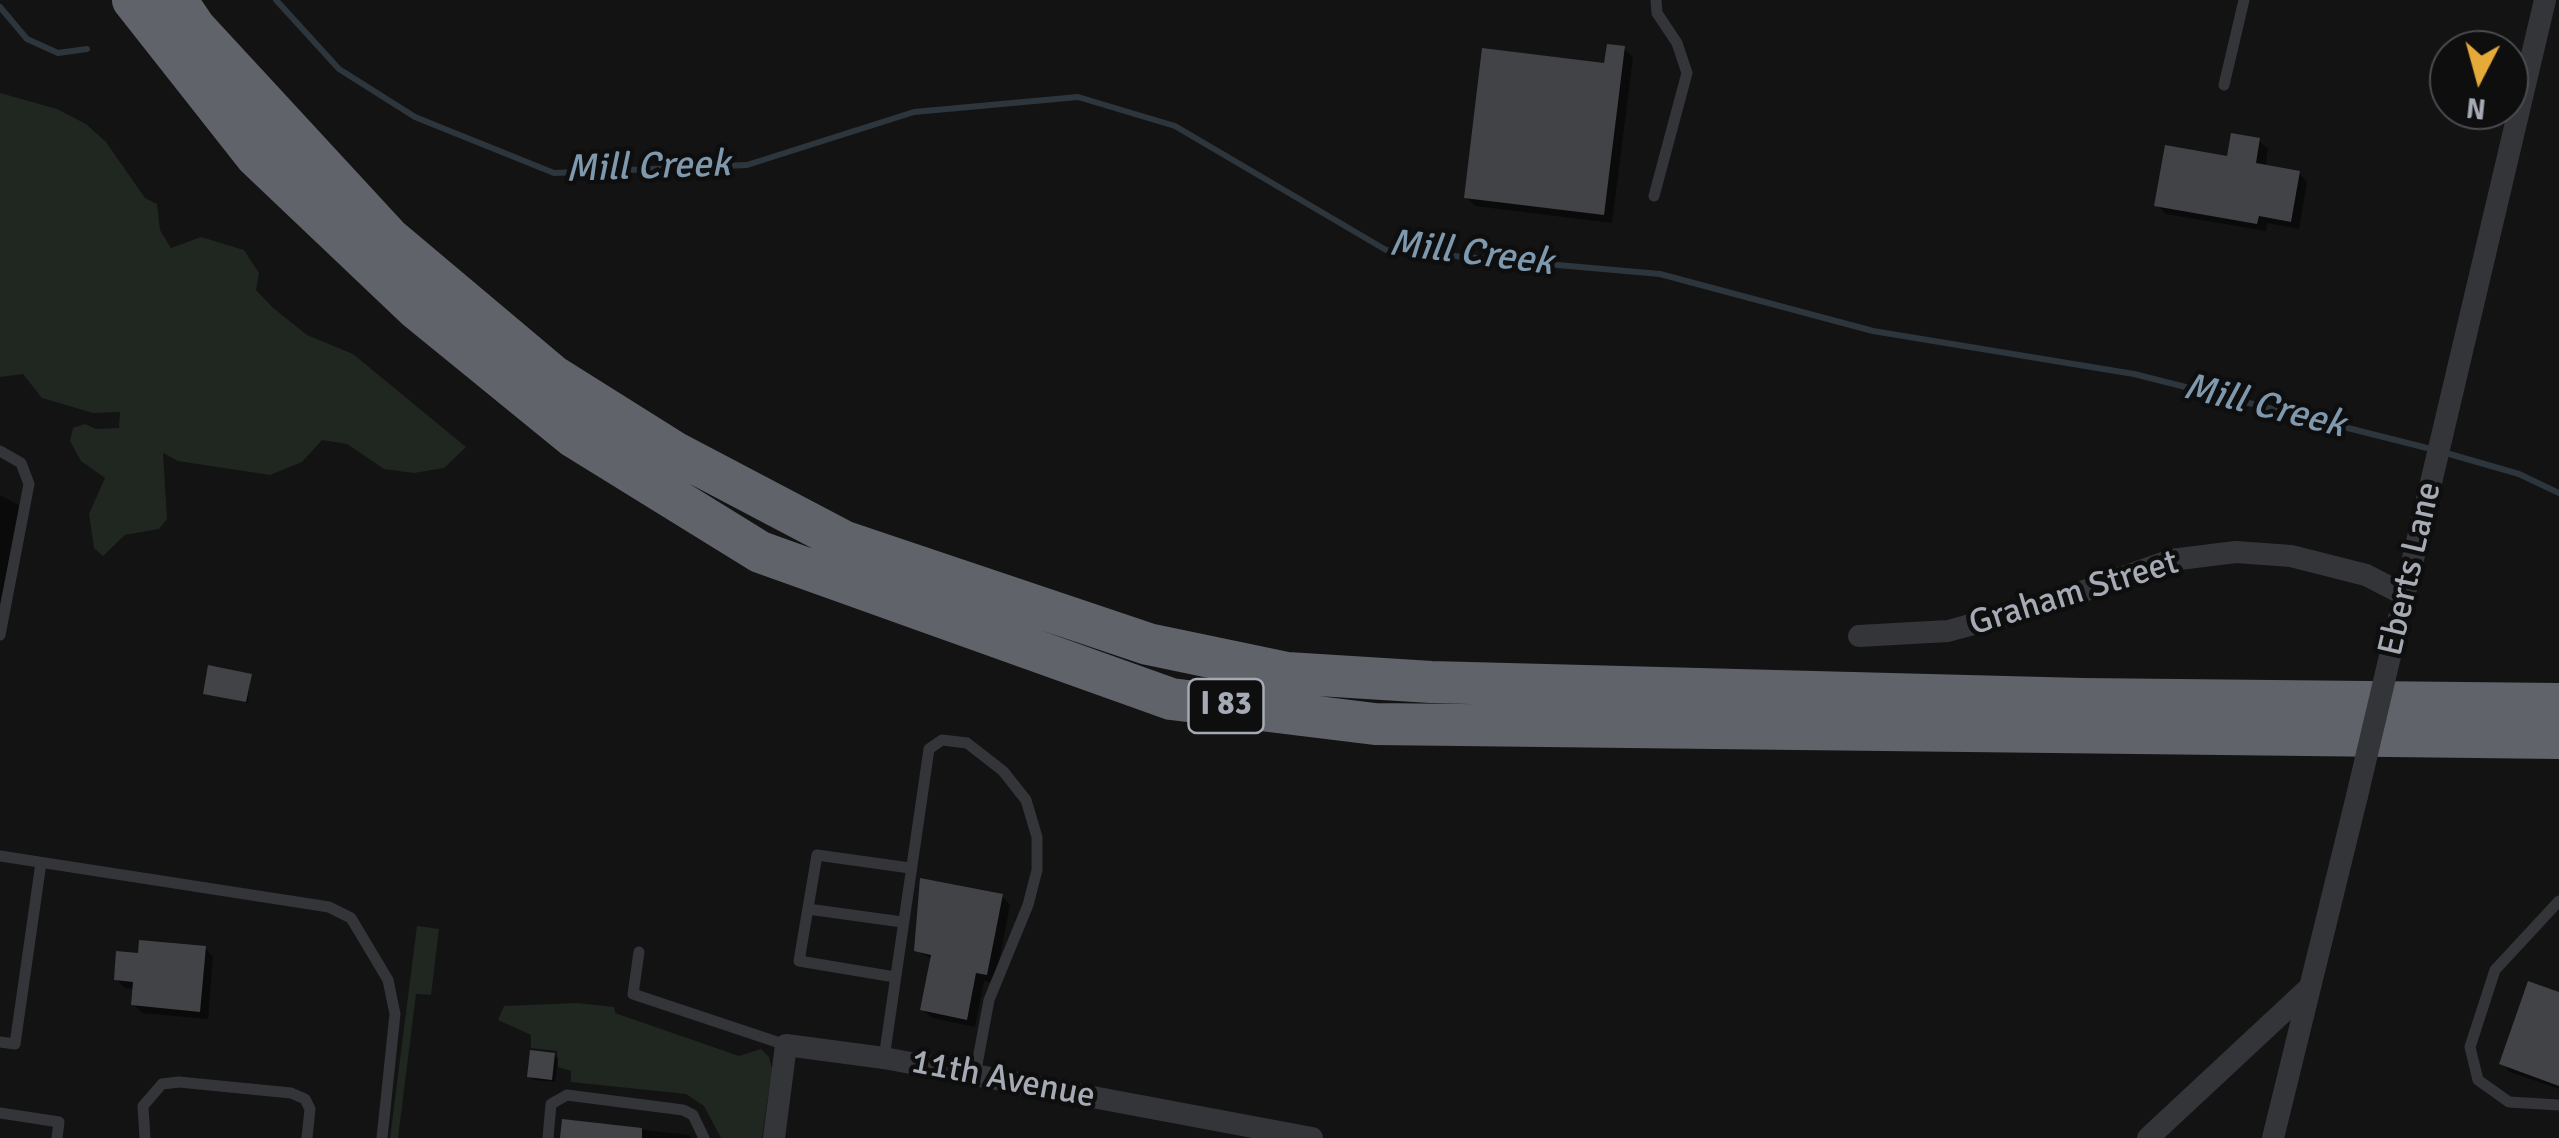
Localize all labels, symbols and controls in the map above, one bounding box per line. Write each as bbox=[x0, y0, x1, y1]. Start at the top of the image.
north arrow bbox=[2429, 30, 2529, 130]
text: N bbox=[2465, 90, 2488, 126]
water label: Mill Creek bbox=[565, 142, 731, 194]
water label: Mill Creek bbox=[1387, 221, 1555, 287]
water label: Mill Creek bbox=[2179, 365, 2349, 449]
street label: Eberts Lane bbox=[2371, 478, 2451, 660]
street label: Graham Street bbox=[1964, 542, 2184, 646]
road number: I 83 bbox=[1188, 679, 1264, 733]
street label: 11th Avenue bbox=[908, 1042, 1098, 1118]

